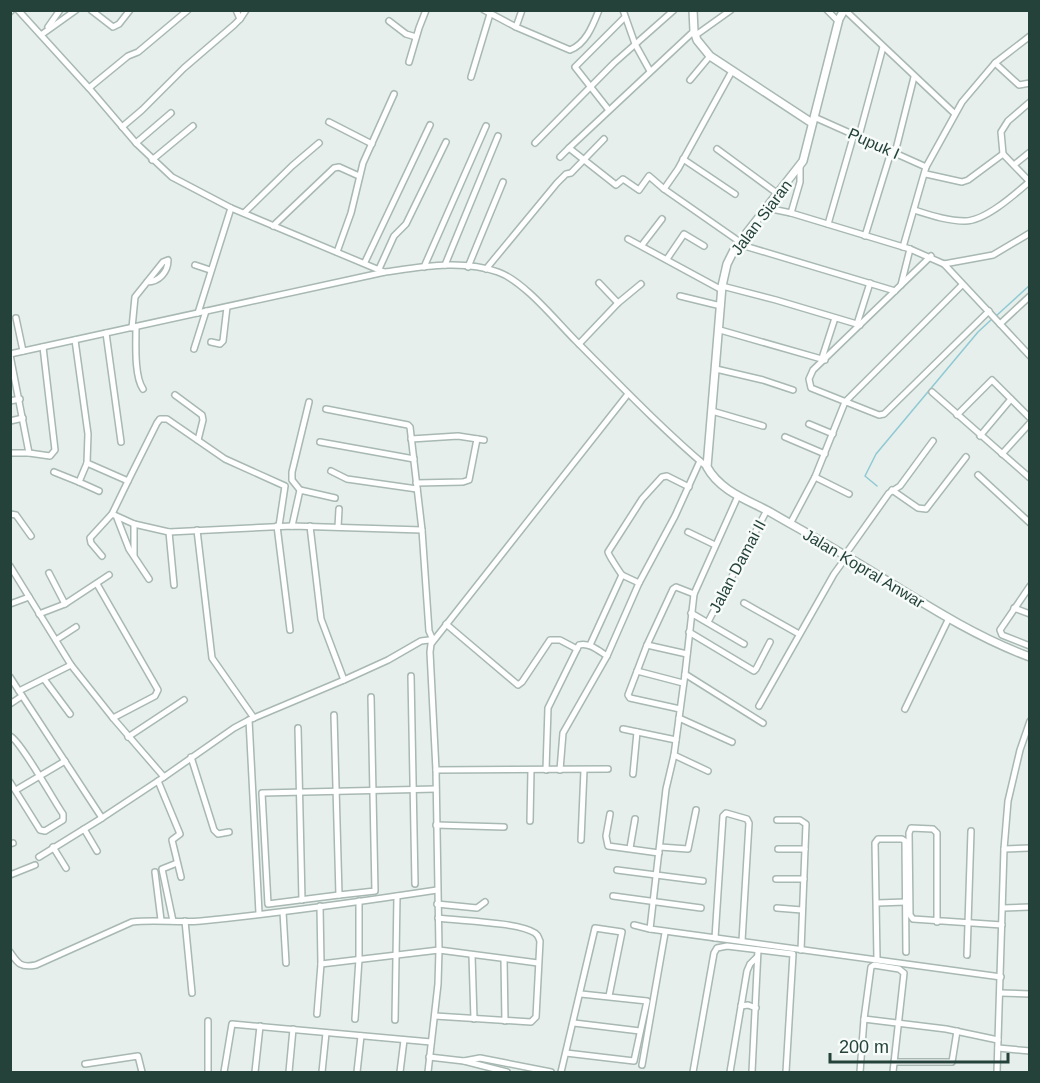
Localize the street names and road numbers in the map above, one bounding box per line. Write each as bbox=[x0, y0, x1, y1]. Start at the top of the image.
street label: Pupuk I bbox=[846, 125, 902, 162]
street label: Jalan Siaran bbox=[728, 177, 795, 258]
street label: Jalan Damai II bbox=[706, 517, 769, 615]
street label: Jalan Kopral Anwar bbox=[800, 526, 928, 612]

